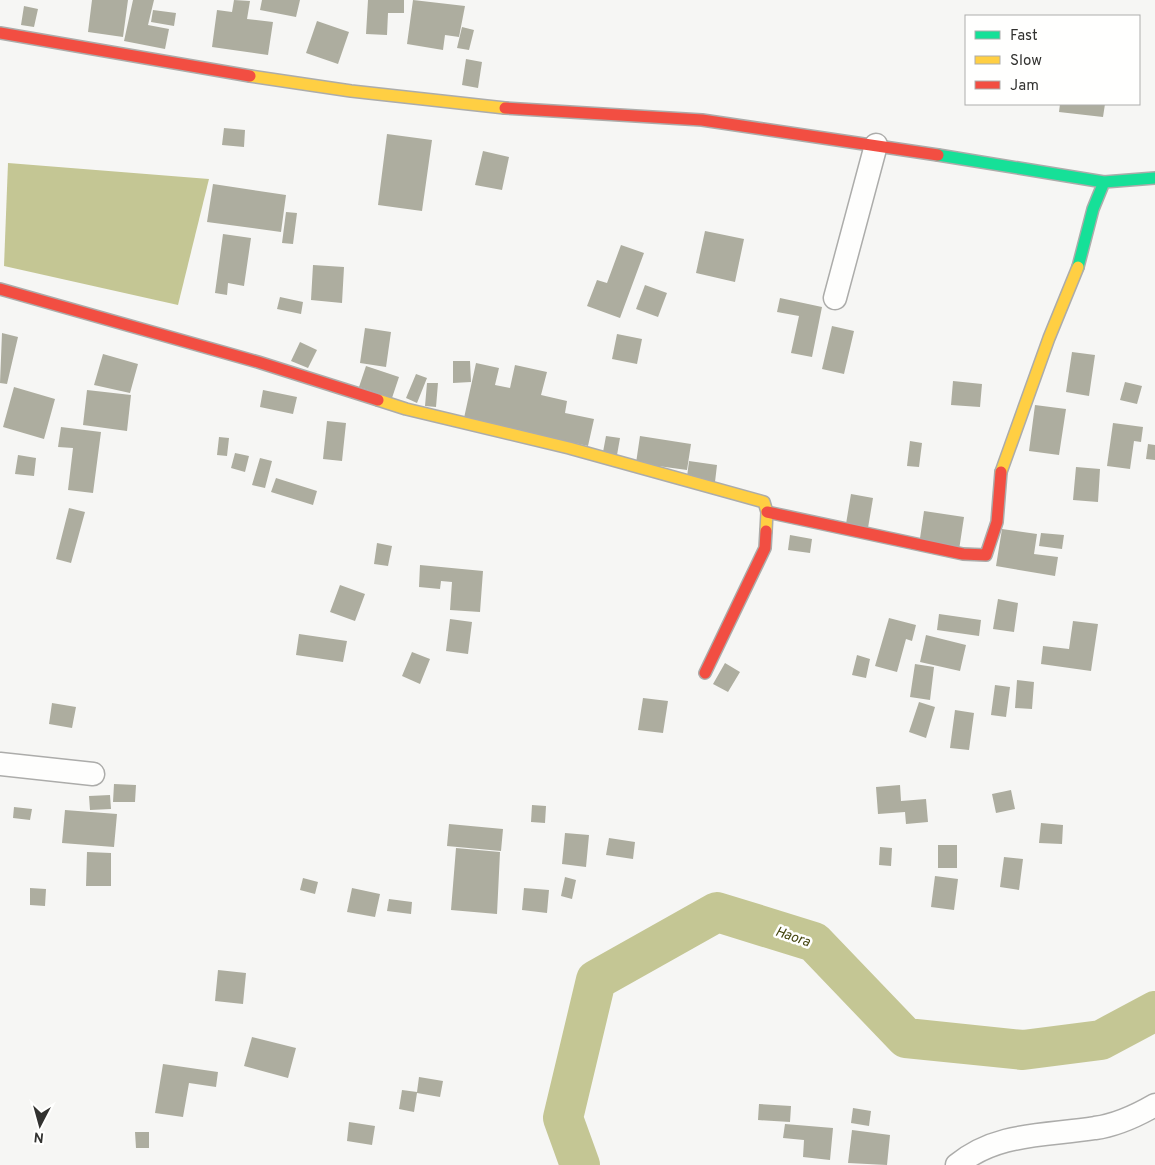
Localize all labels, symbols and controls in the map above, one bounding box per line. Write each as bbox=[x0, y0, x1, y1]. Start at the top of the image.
legend bbox=[965, 15, 1140, 105]
text: Fast bbox=[1010, 27, 1038, 46]
text: Slow bbox=[1010, 52, 1042, 71]
text: Jam bbox=[1010, 77, 1039, 96]
water label: Haora bbox=[773, 924, 813, 952]
north arrow bbox=[15, 1100, 65, 1150]
text: N bbox=[33, 1127, 45, 1145]

